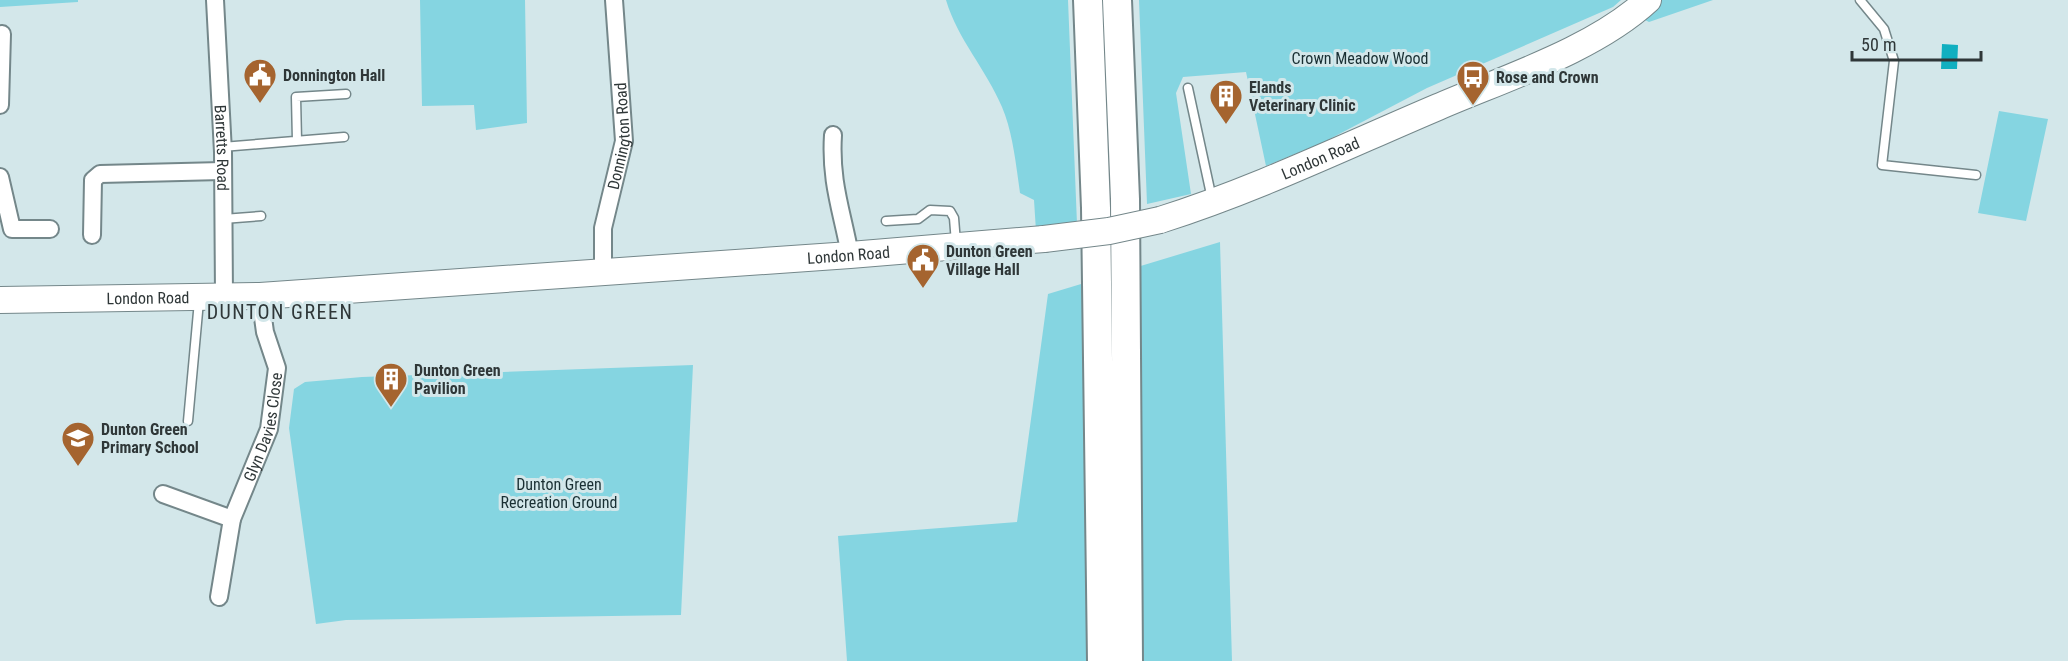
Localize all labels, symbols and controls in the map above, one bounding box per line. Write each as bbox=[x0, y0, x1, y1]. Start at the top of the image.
scale bar bbox=[1852, 24, 1981, 62]
text: 50 m bbox=[1861, 34, 1896, 55]
park label: Crown Meadow Wood bbox=[1292, 49, 1428, 68]
public building icon: Donnington Hall bbox=[242, 57, 278, 104]
bus stop icon: Rose and Crown bbox=[1455, 59, 1491, 106]
place label: Donnington Hall bbox=[283, 66, 385, 85]
place label: Rose and Crown bbox=[1496, 68, 1599, 87]
building icon: Elands Veterinary Clinic bbox=[1208, 78, 1244, 125]
place label: Elands Veterinary Clinic bbox=[1249, 78, 1356, 115]
street label: Donnington Road bbox=[604, 82, 634, 192]
street label: Barretts Road bbox=[211, 104, 232, 191]
street label: London Road bbox=[1279, 133, 1362, 184]
public building icon: Dunton Green Village Hall bbox=[905, 242, 941, 289]
place label: Dunton Green Village Hall bbox=[946, 242, 1033, 279]
street label: London Road bbox=[807, 243, 891, 268]
street label: London Road bbox=[106, 288, 190, 308]
district label: DUNTON GREEN bbox=[207, 300, 353, 324]
building icon: Dunton Green Pavilion bbox=[373, 361, 409, 408]
place label: Dunton Green Pavilion bbox=[414, 361, 501, 398]
street label: Glyn Davies Close bbox=[240, 371, 286, 484]
school or university icon: Dunton Green Primary School bbox=[60, 420, 96, 467]
place label: Dunton Green Primary School bbox=[101, 420, 199, 457]
park label: Dunton Green Recreation Ground bbox=[501, 475, 617, 512]

